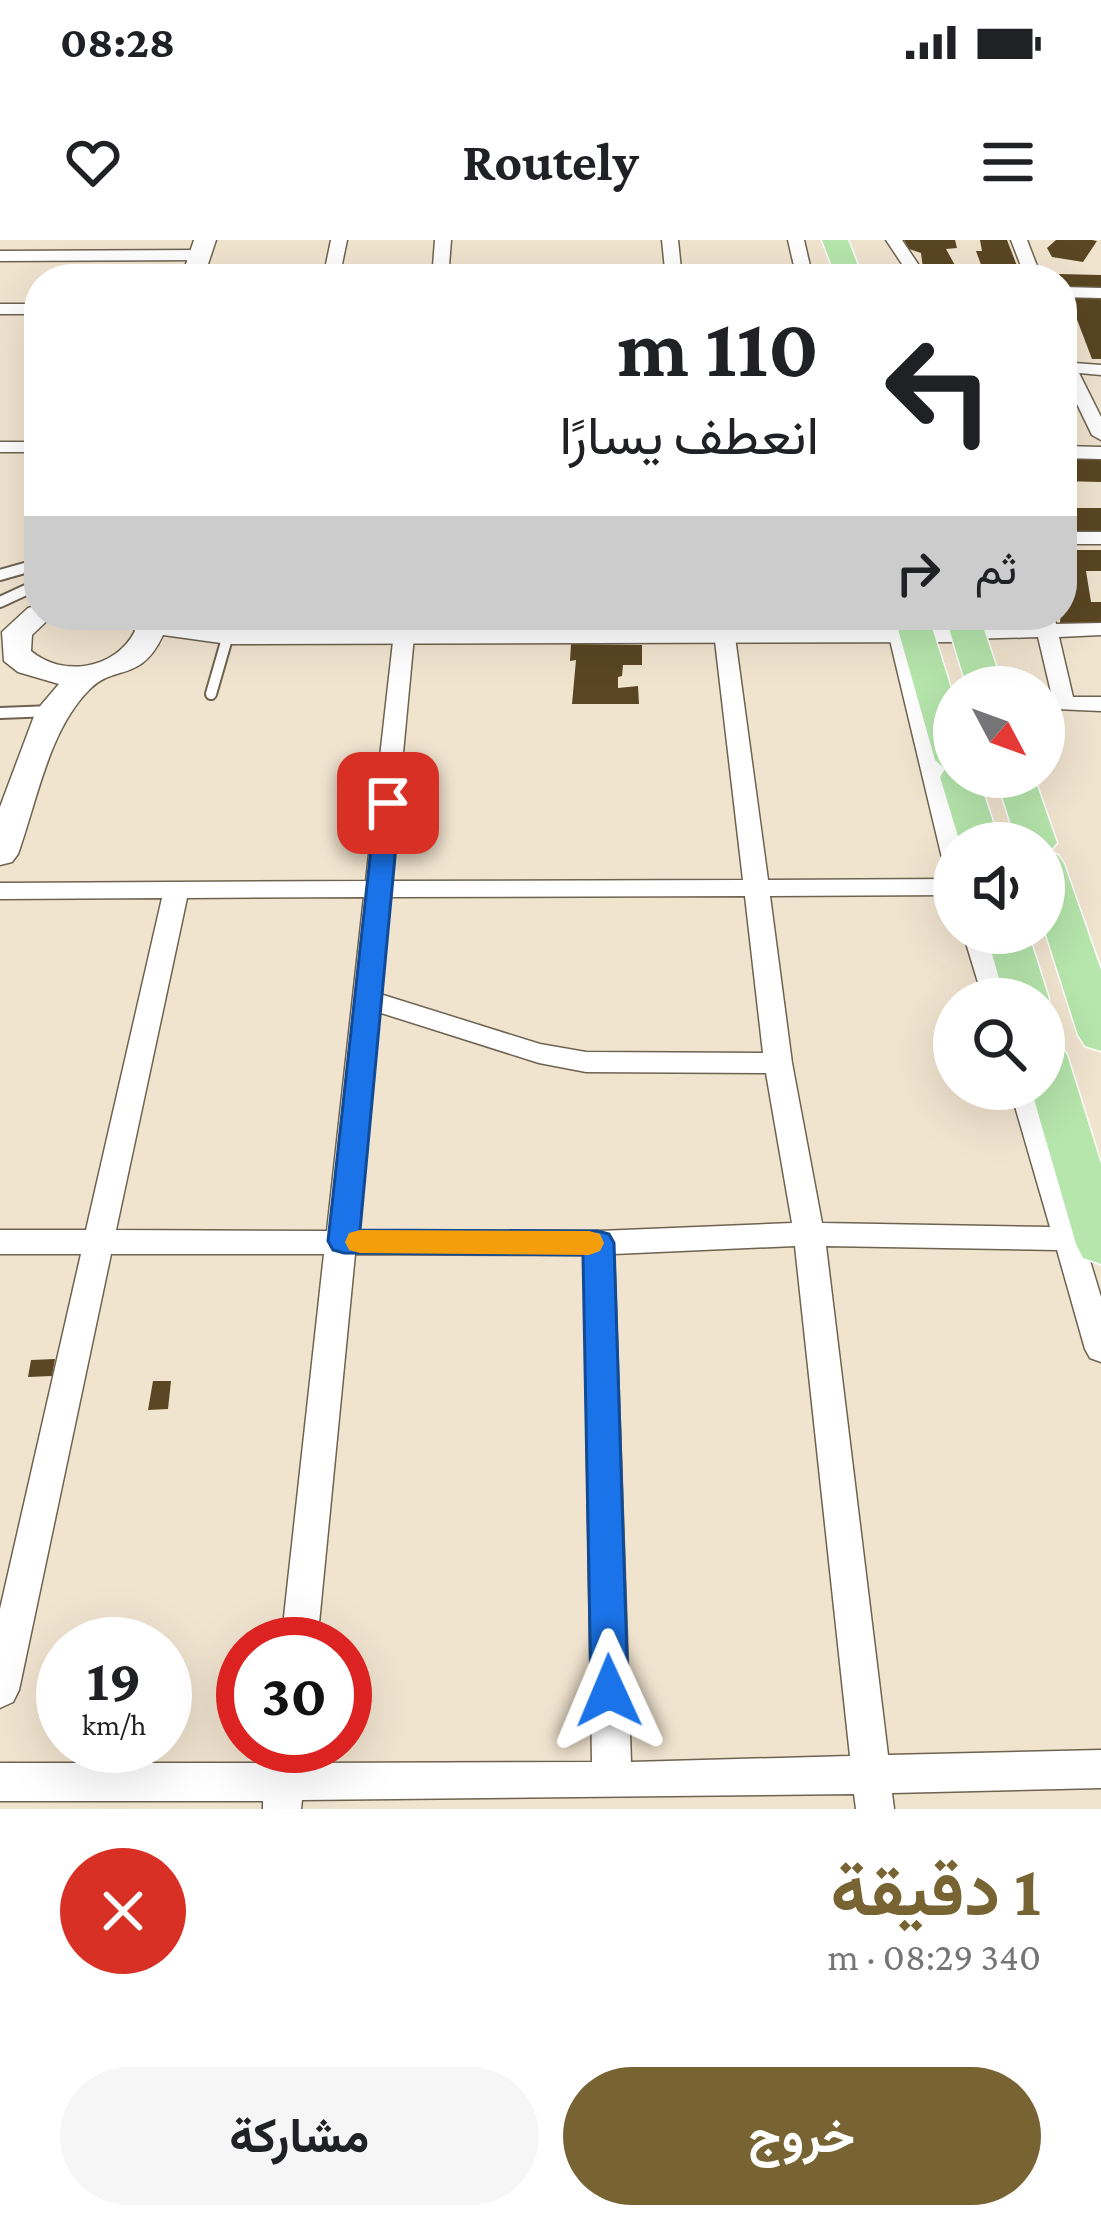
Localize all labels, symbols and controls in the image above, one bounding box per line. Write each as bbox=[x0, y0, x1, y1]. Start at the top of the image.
text: 08:28 bbox=[60, 17, 175, 67]
icon: heart bbox=[60, 129, 126, 195]
icon: menu bbox=[975, 129, 1041, 195]
text: Routely bbox=[462, 132, 639, 192]
text: 110 m bbox=[618, 301, 819, 394]
icon: left bbox=[861, 312, 1017, 468]
text: انعطف يسارًا bbox=[560, 406, 819, 466]
icon: right bbox=[885, 540, 951, 606]
text: ثم bbox=[975, 544, 1017, 594]
north arrow bbox=[933, 666, 1065, 798]
map controls bbox=[933, 666, 1065, 1110]
pin bbox=[337, 752, 439, 854]
icon: arrive bbox=[355, 770, 421, 836]
button: sound bbox=[933, 822, 1065, 954]
button: search bbox=[933, 978, 1065, 1110]
speed limit sign: 30 bbox=[216, 1617, 372, 1773]
position arrow bbox=[546, 1628, 672, 1754]
text: 19 bbox=[86, 1646, 142, 1713]
text: km/h bbox=[82, 1708, 146, 1741]
button: close bbox=[60, 1848, 186, 1974]
text: 1 دقيقة bbox=[830, 1850, 1041, 1930]
text: 340 m · 08:29 bbox=[828, 1935, 1041, 1978]
button: مشاركة bbox=[60, 2067, 539, 2205]
button: خروج bbox=[563, 2067, 1041, 2205]

